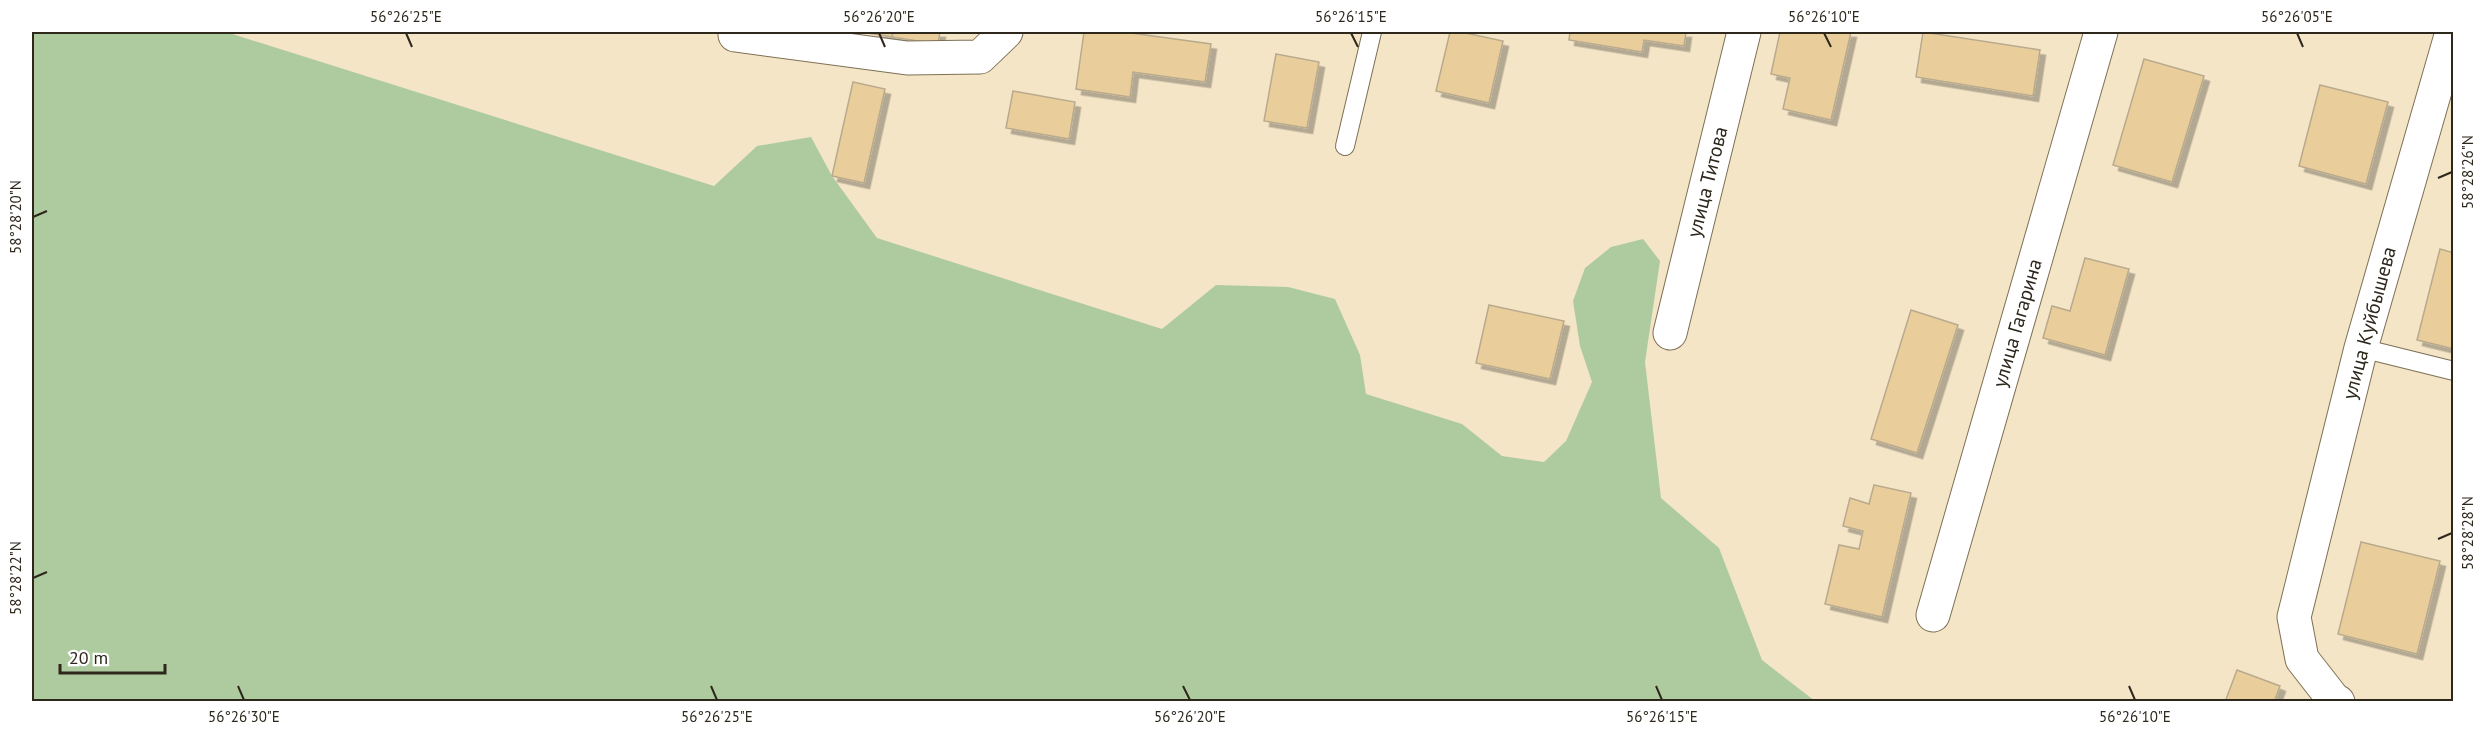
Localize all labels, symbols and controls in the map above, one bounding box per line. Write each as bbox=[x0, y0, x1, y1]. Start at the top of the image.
text: 56°26'25"E bbox=[370, 7, 442, 26]
text: 56°26'20"E bbox=[843, 7, 915, 26]
text: 56°26'15"E bbox=[1315, 7, 1387, 26]
text: 56°26'10"E bbox=[1788, 7, 1860, 26]
text: 56°26'05"E bbox=[2261, 7, 2333, 26]
street label: улица Титова bbox=[1681, 124, 1733, 240]
text: 58°28'26"N bbox=[2458, 135, 2477, 209]
text: 58°28'20"N bbox=[6, 180, 25, 254]
street label: улица Куйбышева bbox=[2336, 244, 2402, 402]
street label: улица Гагарина bbox=[1986, 256, 2048, 390]
text: 58°28'28"N bbox=[2458, 496, 2477, 570]
text: 58°28'22"N bbox=[6, 541, 25, 615]
scale bar bbox=[60, 637, 165, 675]
text: 20 m bbox=[69, 646, 108, 669]
text: 56°26'30"E bbox=[208, 707, 280, 726]
text: 56°26'25"E bbox=[681, 707, 753, 726]
text: 56°26'20"E bbox=[1154, 707, 1226, 726]
text: 56°26'15"E bbox=[1626, 707, 1698, 726]
text: 56°26'10"E bbox=[2099, 707, 2171, 726]

